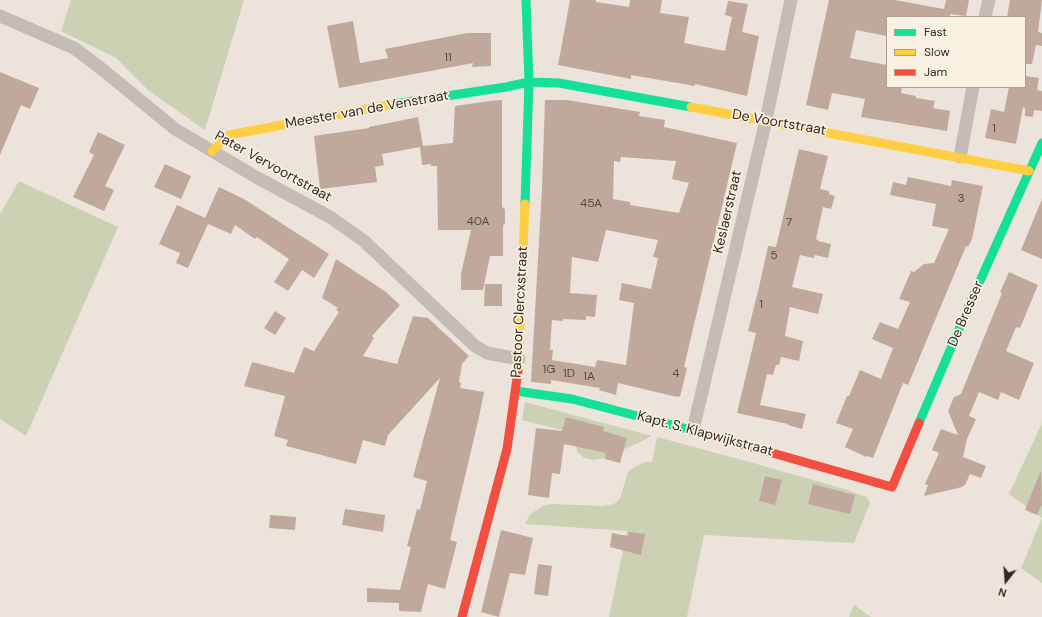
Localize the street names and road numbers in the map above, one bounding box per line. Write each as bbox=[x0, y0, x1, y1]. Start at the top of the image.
street label: Meester van de Venstraat bbox=[284, 87, 450, 133]
street label: De Voortstraat bbox=[731, 106, 827, 140]
street label: Pater Vervoortstraat bbox=[212, 128, 334, 206]
street label: Keslaerstraat bbox=[710, 169, 746, 255]
street label: Pastoor Clercxstraat bbox=[508, 246, 532, 378]
street label: De Bresser bbox=[945, 279, 987, 349]
street label: Kapt. S. Klapwijkstraat bbox=[635, 408, 775, 460]

